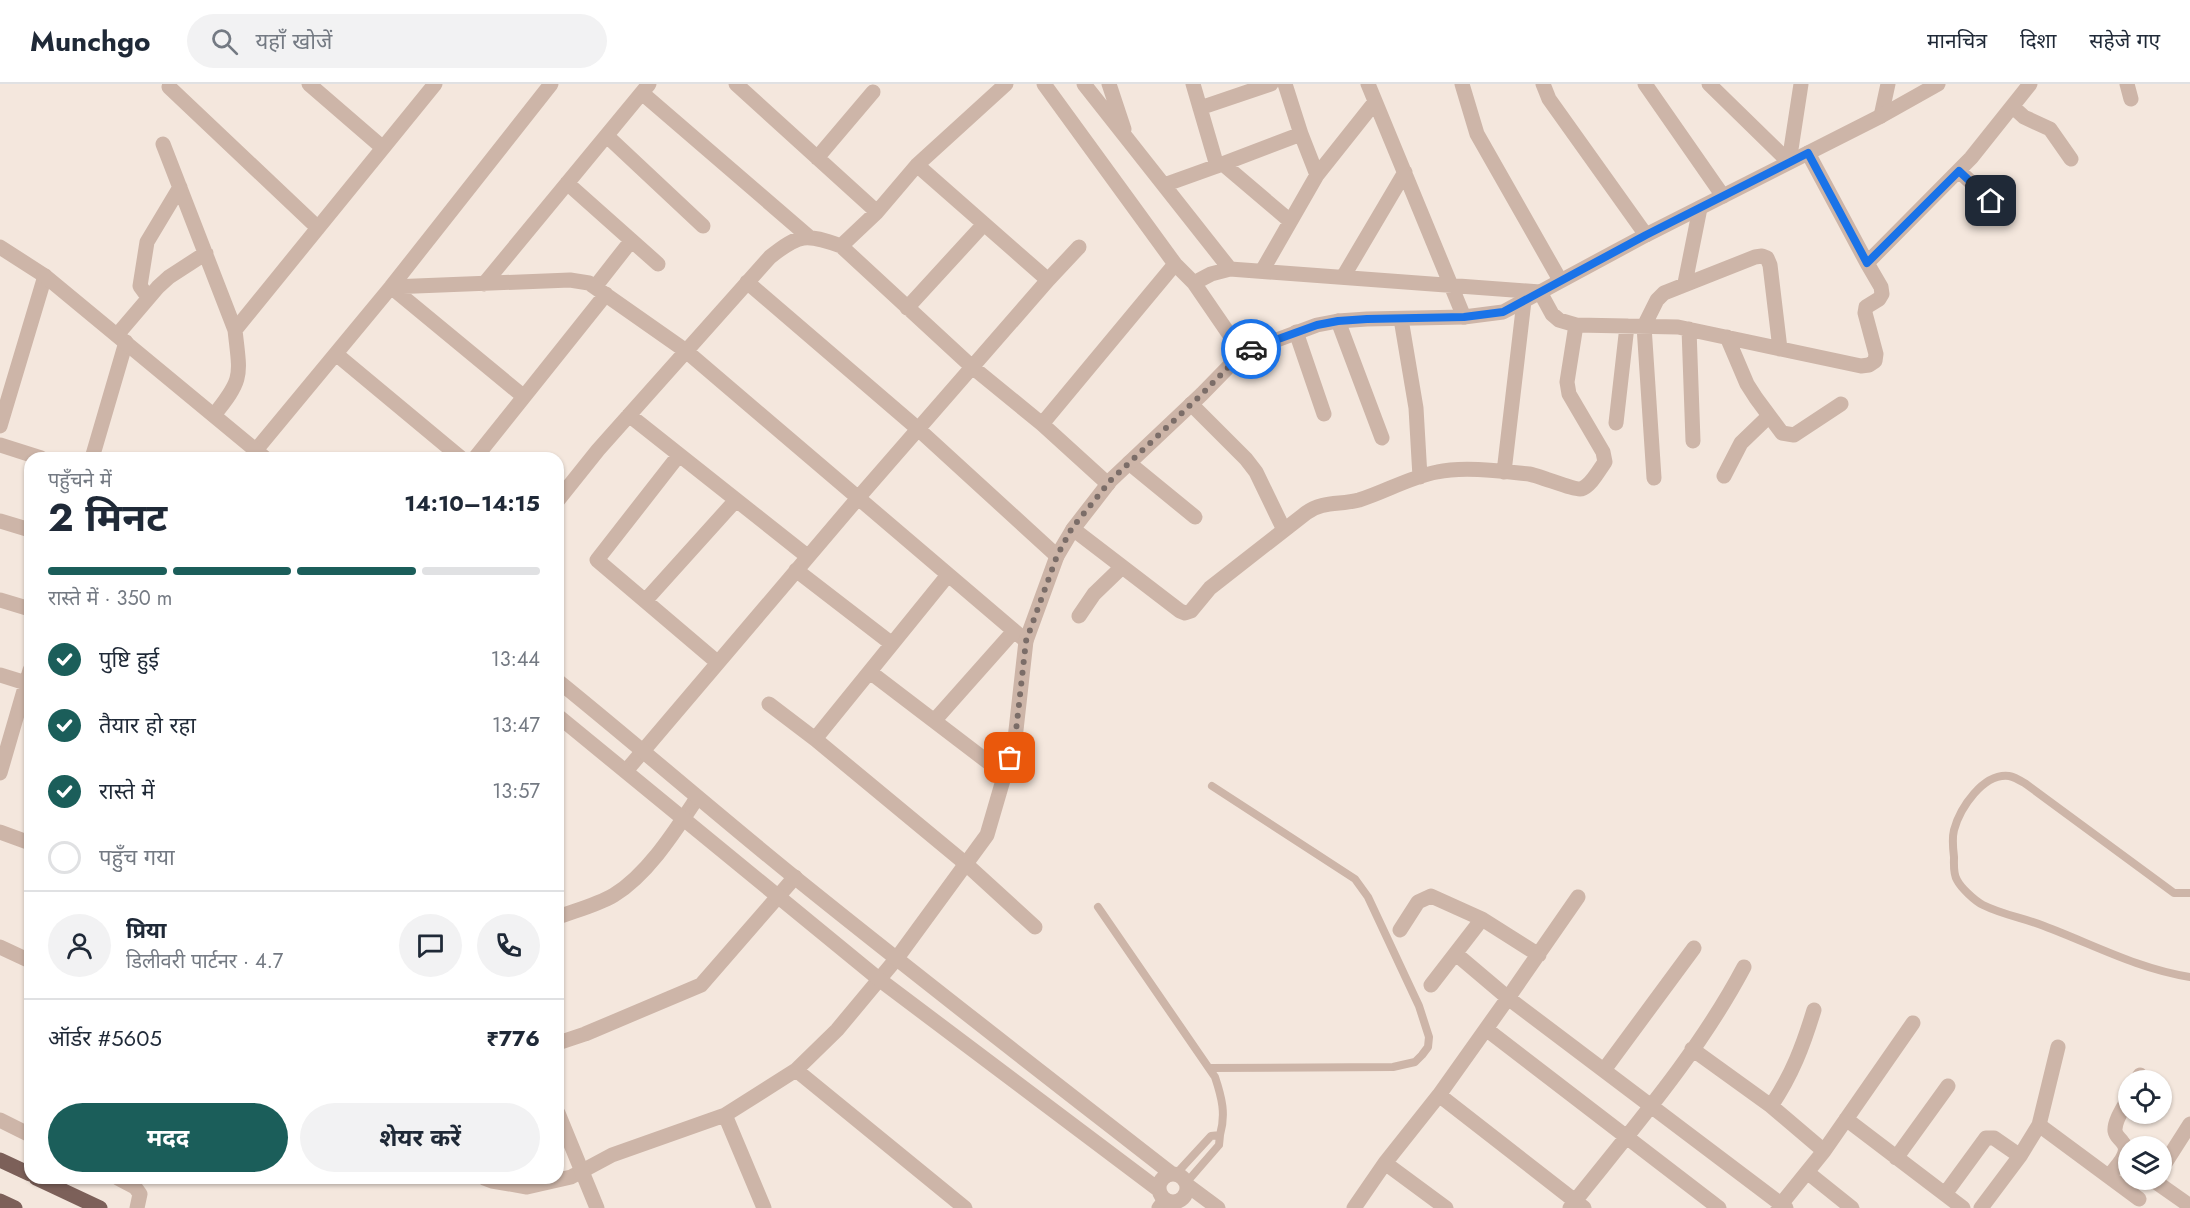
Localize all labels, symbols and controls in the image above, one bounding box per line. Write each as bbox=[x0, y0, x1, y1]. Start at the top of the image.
search box bbox=[187, 14, 607, 68]
text: Munchgo bbox=[30, 21, 151, 62]
icon: search bbox=[208, 25, 241, 58]
text: यहाँ खोजें bbox=[256, 25, 332, 57]
text: मानचित्र bbox=[1927, 26, 1987, 56]
text: दिशा bbox=[2020, 26, 2056, 56]
text: सहेजे गए bbox=[2089, 26, 2160, 56]
pin bbox=[1965, 175, 2016, 226]
icon: home bbox=[1974, 184, 2007, 217]
courier bbox=[1221, 319, 1281, 379]
icon: car bbox=[1235, 333, 1268, 366]
text: पहुँचने में bbox=[48, 466, 112, 495]
text: 14:10–14:15 bbox=[404, 487, 540, 519]
text: 2 मिनट bbox=[48, 489, 167, 546]
text: रास्ते में · 350 m bbox=[48, 584, 172, 613]
icon: check bbox=[48, 643, 81, 676]
text: पुष्टि हुई bbox=[99, 643, 159, 675]
text: 13:44 bbox=[491, 645, 540, 674]
icon: check bbox=[48, 709, 81, 742]
text: तैयार हो रहा bbox=[99, 709, 196, 741]
text: 13:47 bbox=[492, 711, 540, 740]
pin bbox=[984, 732, 1035, 783]
icon: bag bbox=[993, 741, 1026, 774]
icon: check bbox=[48, 775, 81, 808]
text: रास्ते में bbox=[99, 775, 155, 807]
text: 13:57 bbox=[492, 777, 540, 806]
text: पहुँच गया bbox=[99, 841, 175, 873]
button: person bbox=[48, 914, 111, 977]
text: प्रिया bbox=[126, 914, 166, 946]
button: chat bbox=[399, 914, 462, 977]
button: phone bbox=[477, 914, 540, 977]
text: डिलीवरी पार्टनर · 4.7 bbox=[126, 947, 283, 976]
text: ऑर्डर #5605 bbox=[48, 1022, 162, 1054]
text: ₹776 bbox=[486, 1022, 540, 1054]
map controls bbox=[2118, 1070, 2172, 1190]
button: locate bbox=[2118, 1070, 2172, 1124]
button: मदद bbox=[48, 1103, 288, 1172]
button: शेयर करें bbox=[300, 1103, 540, 1172]
button: layers bbox=[2118, 1136, 2172, 1190]

